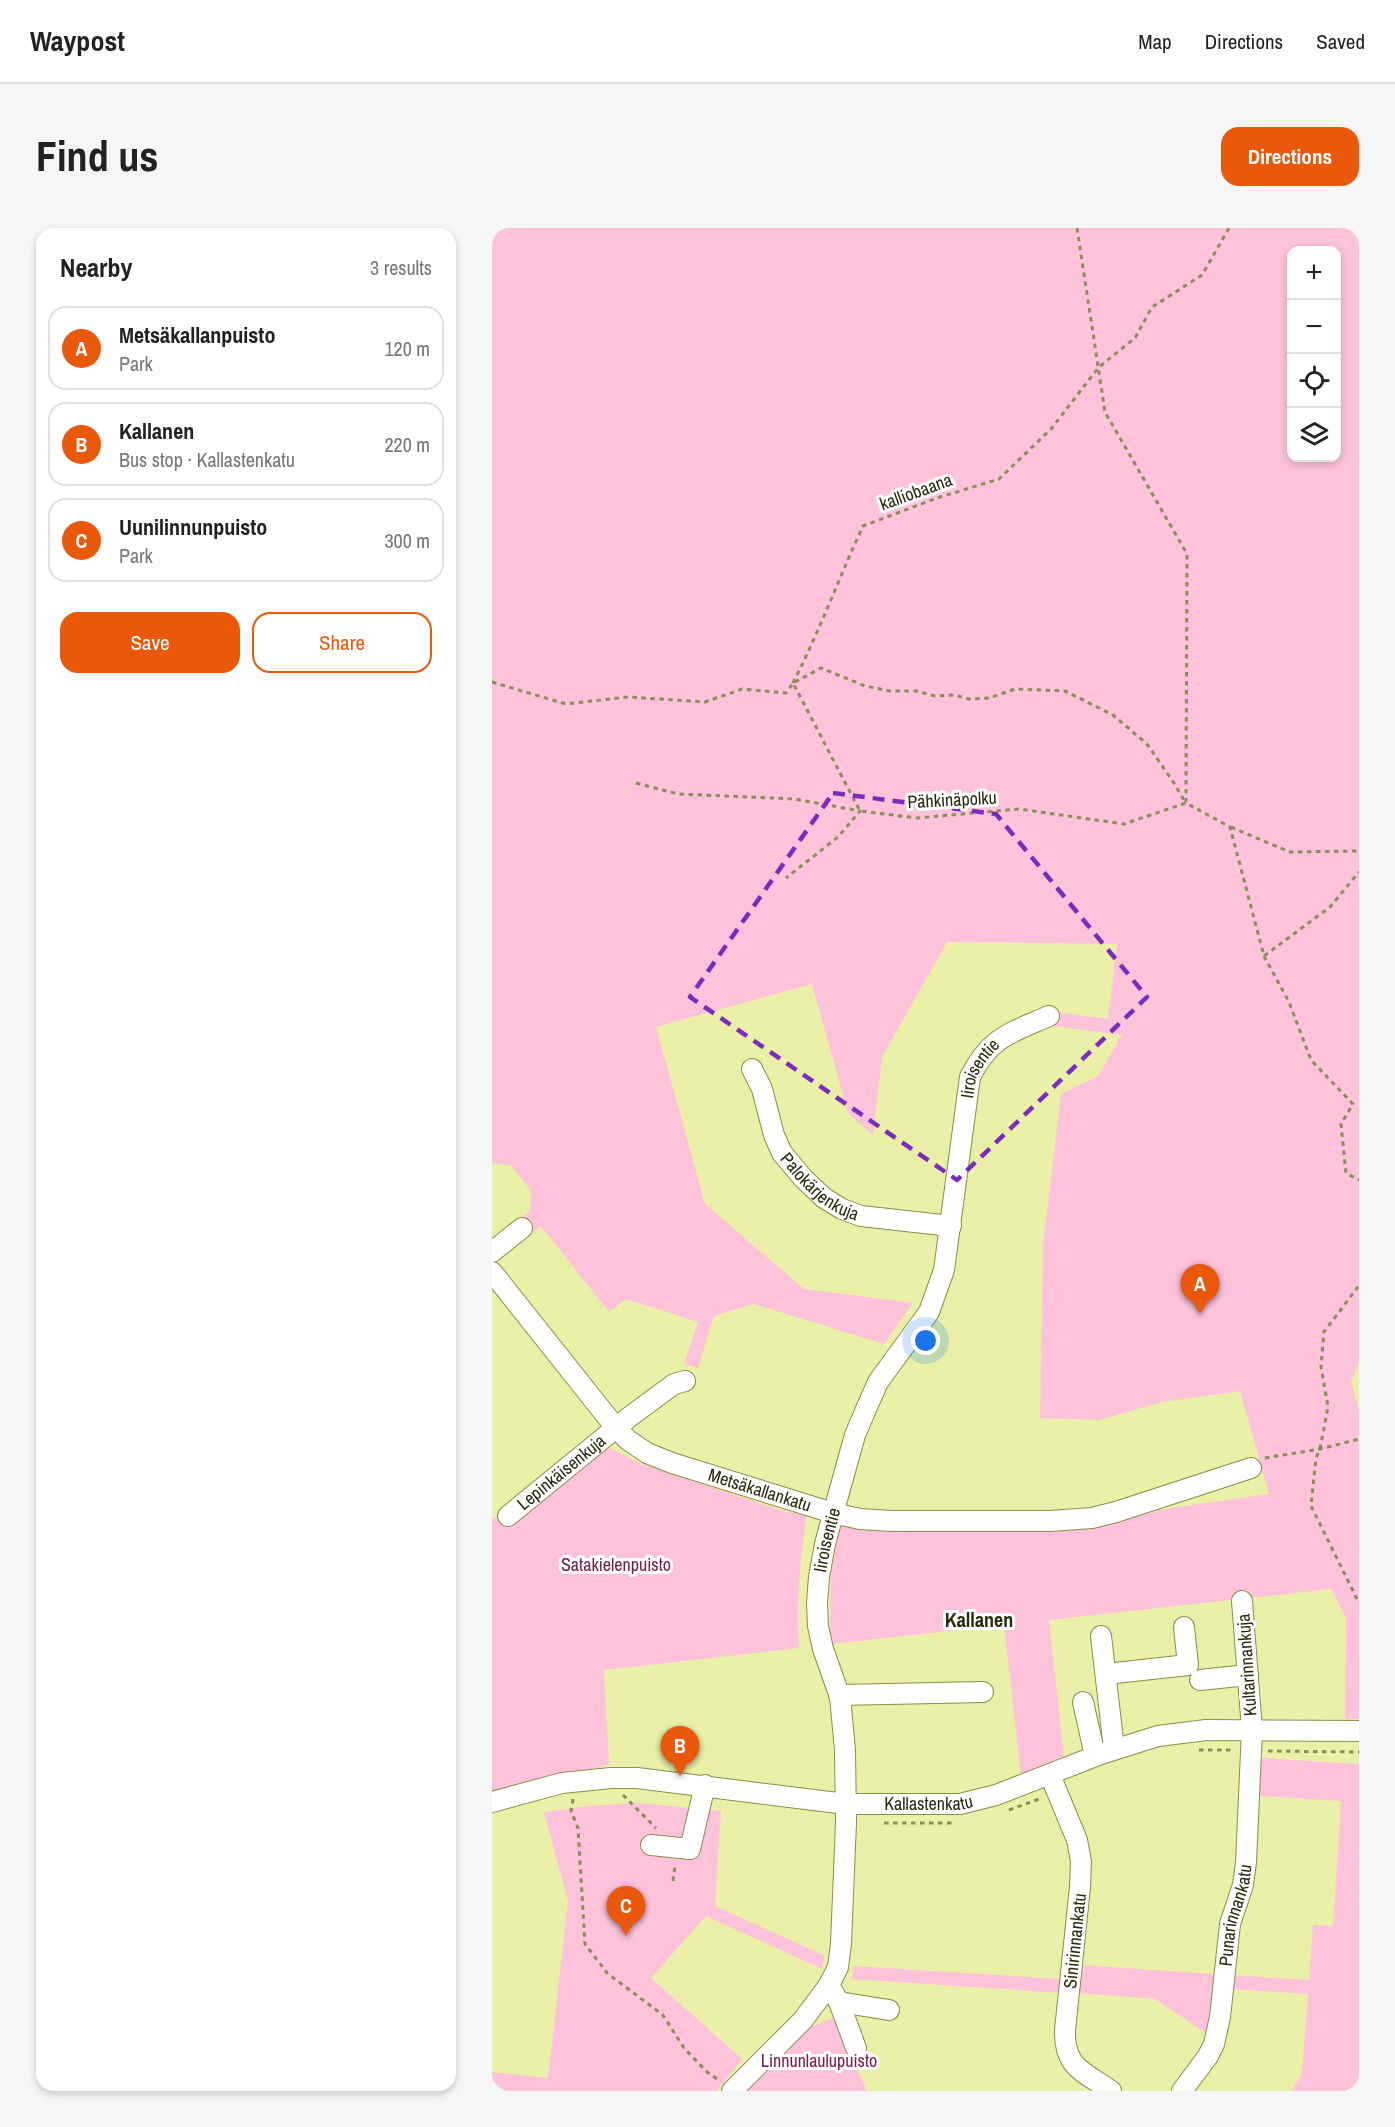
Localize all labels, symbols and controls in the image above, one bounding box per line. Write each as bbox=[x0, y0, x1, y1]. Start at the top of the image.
text: Waypost bbox=[30, 22, 125, 60]
text: Map bbox=[1138, 27, 1172, 56]
text: Directions bbox=[1205, 27, 1283, 56]
text: Saved bbox=[1316, 27, 1365, 56]
button: Directions bbox=[1221, 127, 1359, 186]
text: Find us bbox=[36, 128, 158, 184]
map controls bbox=[1287, 246, 1341, 462]
button: + bbox=[1287, 246, 1341, 300]
text: Nearby bbox=[60, 250, 132, 285]
text: 3 results bbox=[370, 254, 432, 281]
button: − bbox=[1287, 300, 1341, 354]
text: Metsäkallanpuisto bbox=[119, 320, 275, 350]
text: A bbox=[76, 335, 87, 362]
text: 120 m bbox=[384, 335, 430, 362]
text: Park bbox=[119, 350, 153, 377]
button: locate bbox=[1287, 354, 1341, 408]
button: layers bbox=[1287, 408, 1341, 462]
text: Kallanen bbox=[119, 416, 194, 446]
text: B bbox=[76, 431, 87, 458]
text: 220 m bbox=[384, 431, 430, 458]
text: Bus stop · Kallastenkatu bbox=[119, 446, 295, 473]
street label: kalliobaana bbox=[876, 467, 956, 516]
text: Uunilinnunpuisto bbox=[119, 512, 267, 542]
text: C bbox=[76, 527, 87, 554]
text: 300 m bbox=[384, 527, 430, 554]
text: Park bbox=[119, 542, 153, 569]
button: Save bbox=[60, 612, 240, 673]
button: Share bbox=[252, 612, 432, 673]
street label: Pähkinäpolku bbox=[907, 785, 997, 814]
street label: Iiroisentie bbox=[954, 1032, 1004, 1100]
street label: Palokärjenkuja bbox=[775, 1147, 863, 1226]
pin: A bbox=[1180, 1264, 1220, 1314]
your location bbox=[911, 1326, 940, 1355]
street label: Lepinkäisenkuja bbox=[512, 1428, 611, 1516]
street label: Metsäkallankatu bbox=[705, 1462, 815, 1518]
street label: Iiroisentie bbox=[807, 1505, 846, 1574]
park label: Satakielenpuisto bbox=[561, 1552, 671, 1577]
district label: Kallanen bbox=[945, 1606, 1013, 1633]
street label: Kultarinnankuja bbox=[1230, 1613, 1263, 1717]
pin: B bbox=[660, 1726, 699, 1776]
street label: Kallastenkatu bbox=[884, 1788, 975, 1816]
street label: Punarinnankatu bbox=[1213, 1863, 1258, 1967]
pin: C bbox=[606, 1886, 646, 1936]
street label: Sinirinnankatu bbox=[1057, 1892, 1092, 1990]
park label: Linnunlaulupuisto bbox=[761, 2048, 877, 2073]

